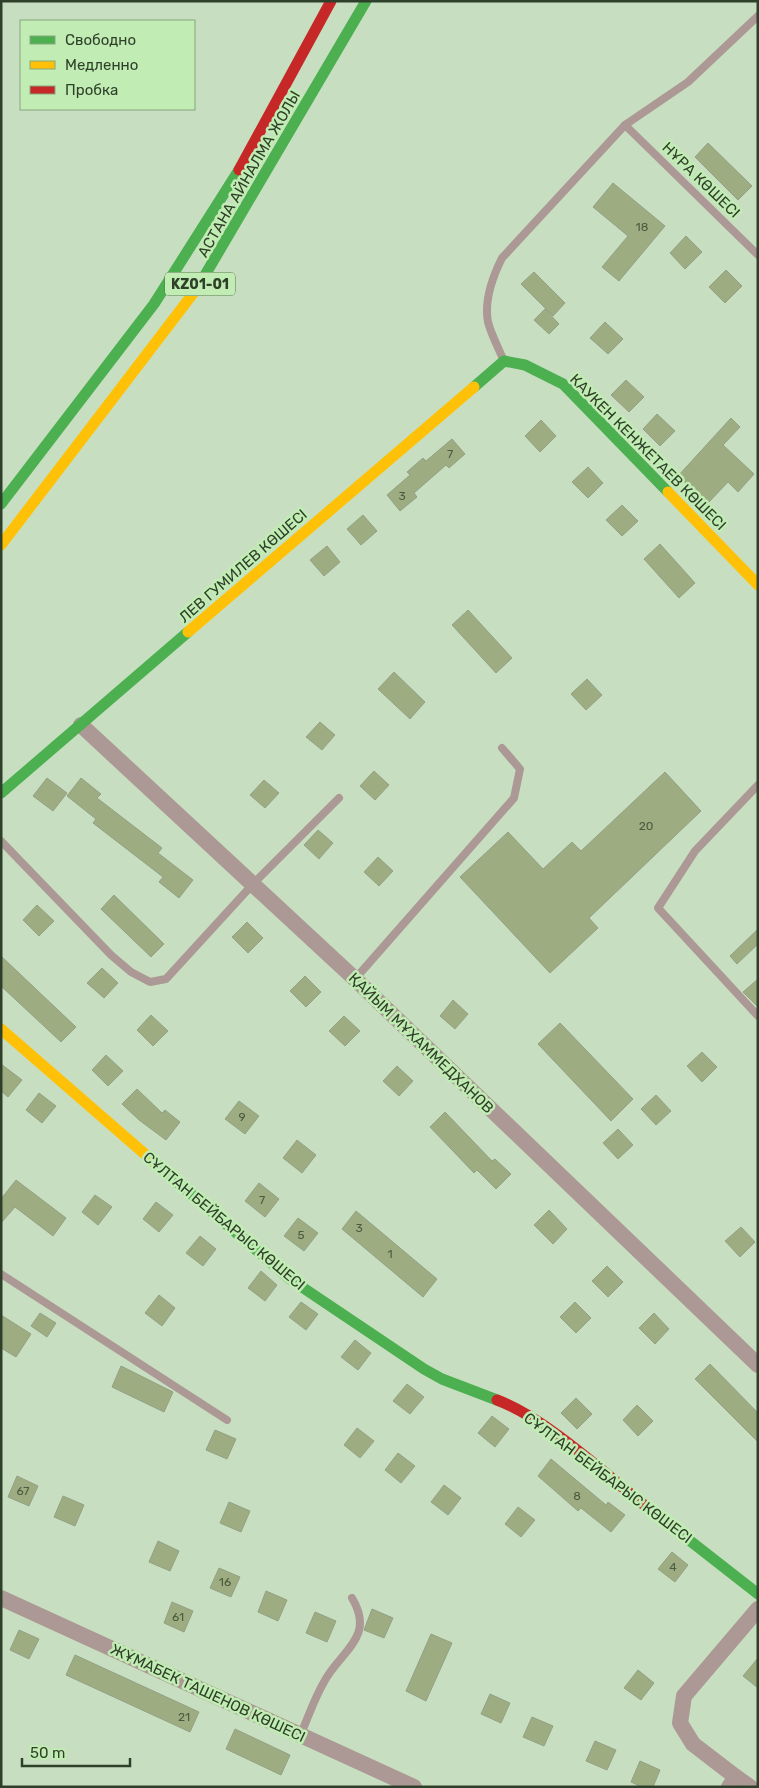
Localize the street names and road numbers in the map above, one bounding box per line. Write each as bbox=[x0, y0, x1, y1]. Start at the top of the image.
street label: АСТАНА АЙНАЛМА ЖОЛЫ bbox=[194, 88, 304, 260]
street label: НҰРА КӨШЕСІ bbox=[658, 138, 744, 222]
road number: KZ01-01 bbox=[165, 272, 235, 296]
street label: КАУКЕН КЕНЖЕТАЕВ КӨШЕСІ bbox=[566, 370, 730, 534]
street label: ЛЕВ ГУМИЛЕВ КӨШЕСІ bbox=[175, 506, 311, 626]
street label: ҚАЙЫМ МҰХАММЕДХАНОВ bbox=[345, 969, 497, 1117]
street label: СҰЛТАН БЕЙБАРЫС КӨШЕСІ bbox=[139, 1148, 309, 1294]
street label: СҰЛТАН БЕЙБАРЫС КӨШЕСІ bbox=[520, 1409, 696, 1547]
street label: ЖҰМАБЕК ТАШЕНОВ КӨШЕСІ bbox=[108, 1640, 308, 1746]

